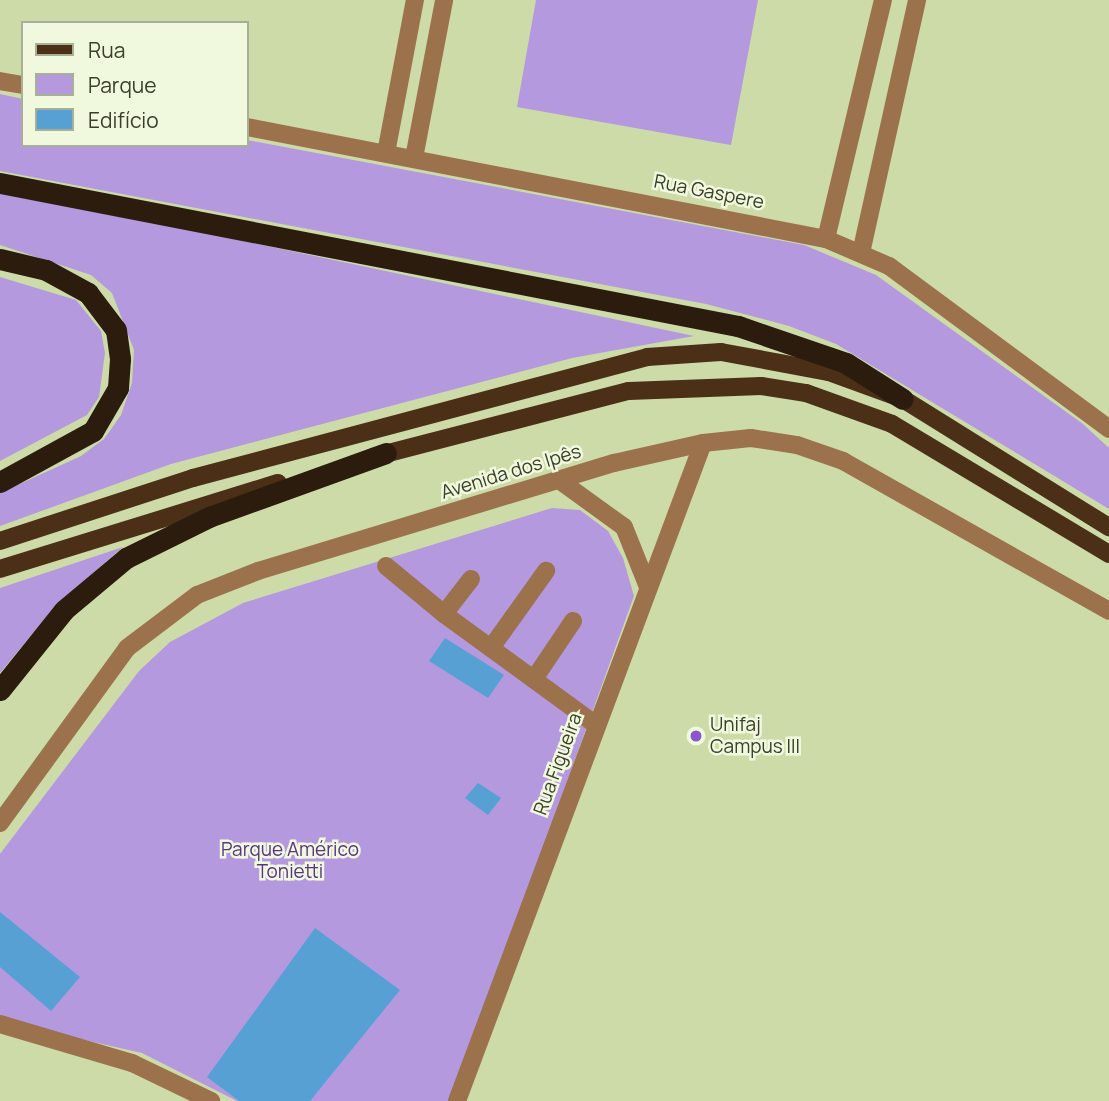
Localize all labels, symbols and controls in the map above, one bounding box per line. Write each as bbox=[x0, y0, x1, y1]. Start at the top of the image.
legend bbox=[21, 21, 248, 147]
text: Rua bbox=[88, 36, 125, 64]
text: Parque bbox=[88, 71, 157, 99]
text: Edifício bbox=[88, 106, 159, 134]
street label: Rua Gaspere bbox=[652, 170, 766, 214]
street label: Avenida dos Ipês bbox=[438, 440, 584, 504]
street label: Rua Figueira bbox=[529, 710, 587, 818]
place label: Unifaj Campus III bbox=[710, 714, 800, 758]
marker: Unifaj Campus III bbox=[688, 728, 704, 744]
park label: Parque Américo Tonietti bbox=[221, 839, 359, 883]

